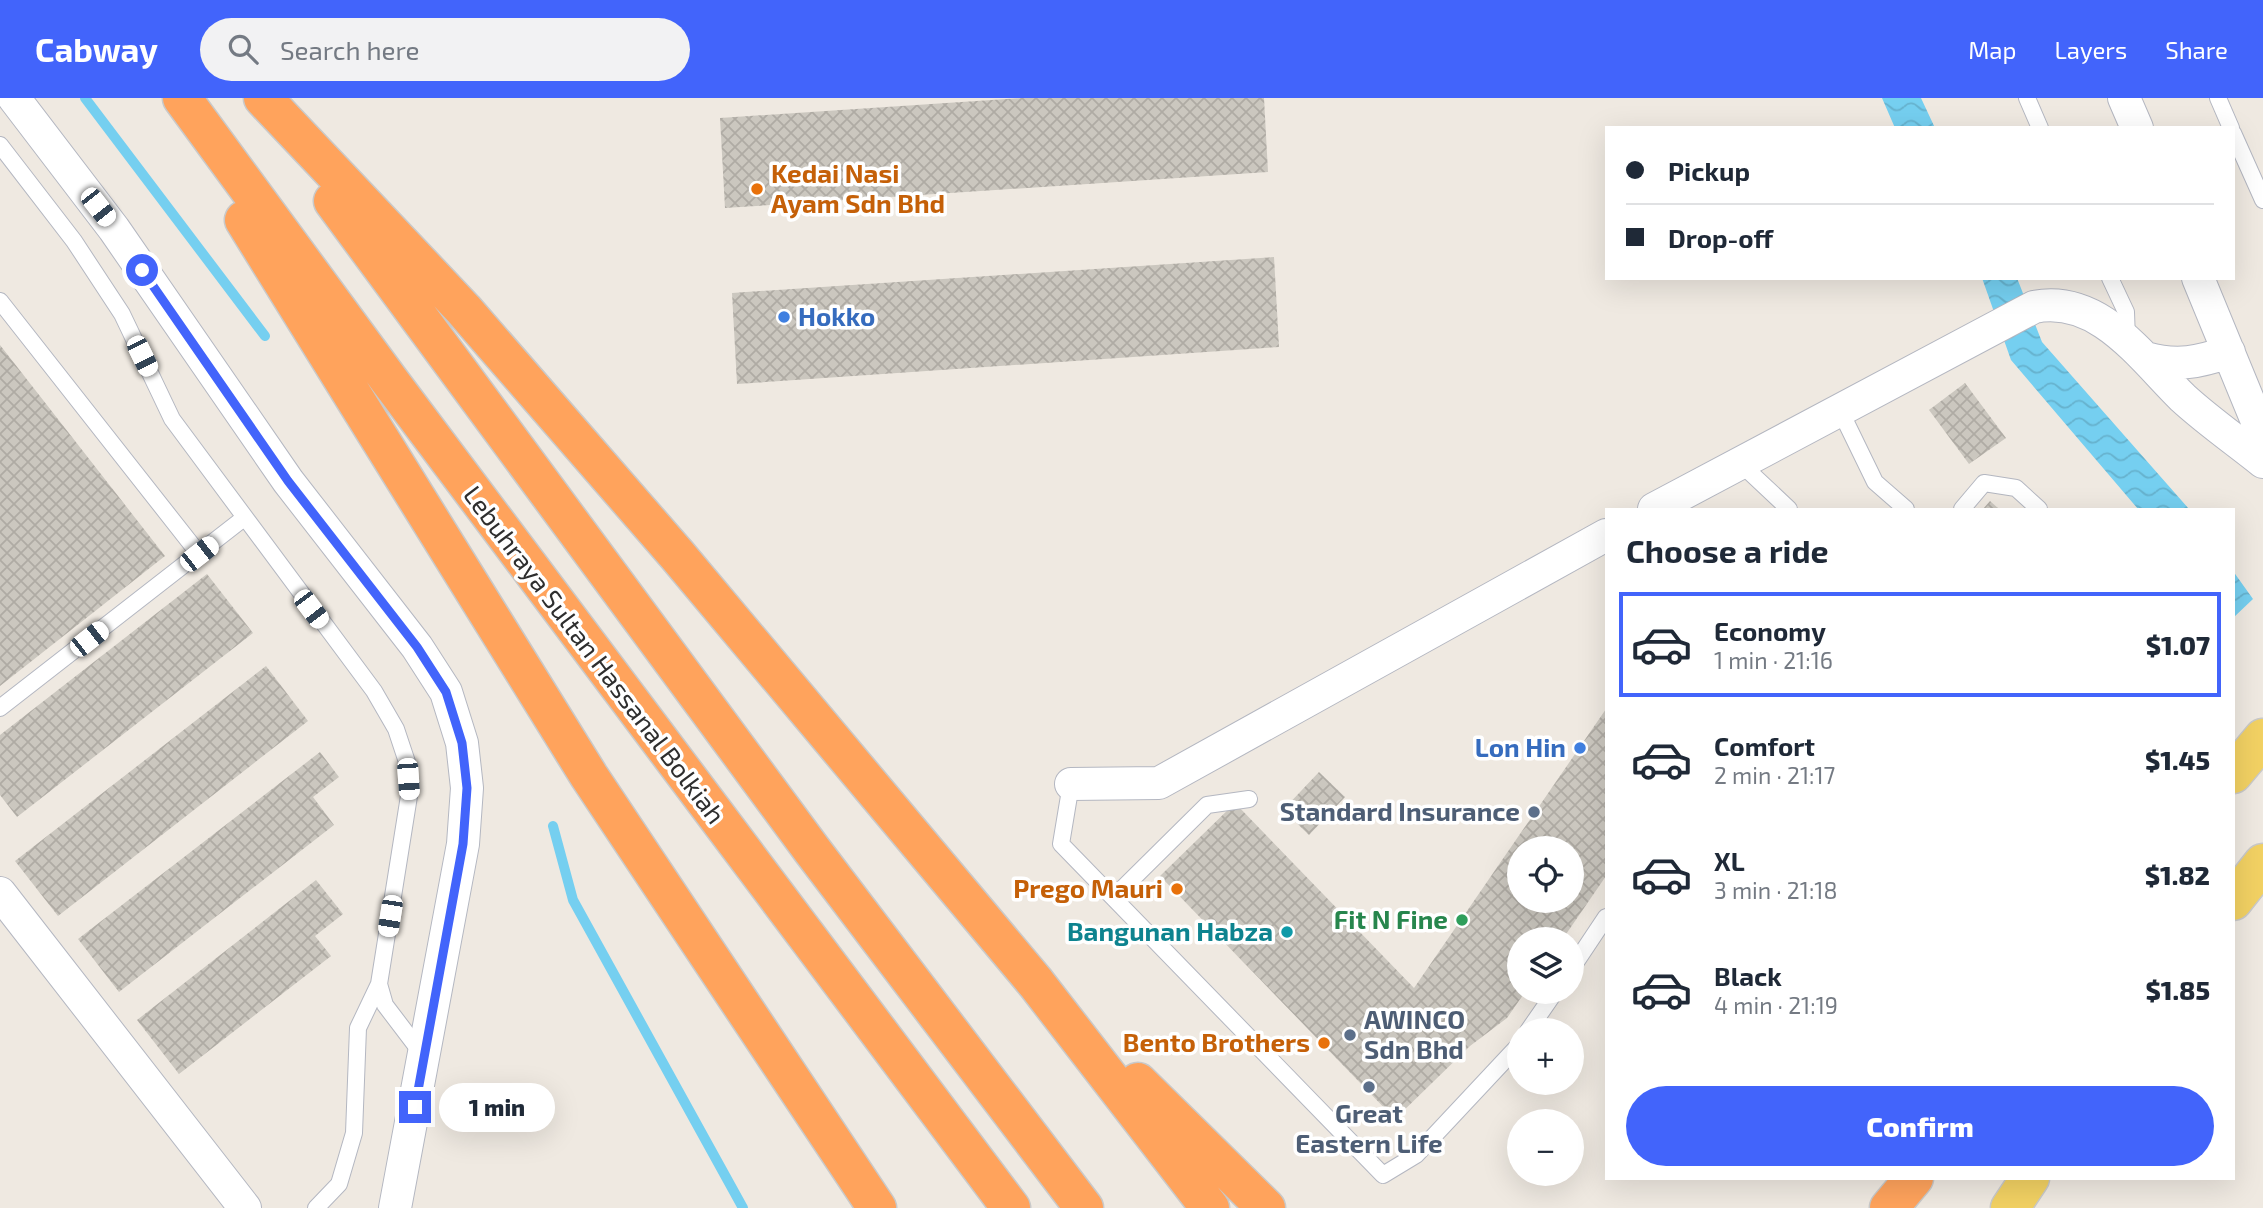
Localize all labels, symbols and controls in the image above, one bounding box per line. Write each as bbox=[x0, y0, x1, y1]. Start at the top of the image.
search box bbox=[200, 18, 690, 81]
text: Cabway bbox=[35, 29, 158, 69]
icon: search bbox=[224, 30, 262, 68]
text: Search here bbox=[280, 34, 420, 65]
text: Map bbox=[1968, 35, 2016, 64]
text: Layers bbox=[2054, 35, 2127, 64]
text: Share bbox=[2165, 35, 2228, 64]
text: Pickup bbox=[1668, 155, 1750, 186]
place label: Kedai Nasi Ayam Sdn Bhd bbox=[771, 157, 945, 219]
marker: Kedai Nasi Ayam Sdn Bhd bbox=[749, 181, 765, 197]
car bbox=[77, 184, 120, 230]
text: Drop-off bbox=[1668, 222, 1773, 253]
route start bbox=[126, 254, 158, 286]
place label: Hokko bbox=[798, 300, 875, 331]
marker: Hokko bbox=[776, 309, 792, 325]
car bbox=[124, 333, 161, 379]
street label: Lebuhraya Sultan Hassanal Bolkiah bbox=[458, 479, 732, 829]
text: Choose a ride bbox=[1626, 531, 1829, 569]
car bbox=[176, 533, 223, 575]
car bbox=[290, 586, 333, 632]
icon: car bbox=[1630, 613, 1693, 676]
text: Economy bbox=[1714, 615, 1826, 646]
car bbox=[66, 618, 113, 660]
text: $1.07 bbox=[2146, 629, 2210, 660]
text: 1 min · 21:16 bbox=[1714, 646, 1833, 674]
icon: car bbox=[1630, 728, 1693, 791]
text: Comfort bbox=[1714, 730, 1815, 761]
place label: Lon Hin bbox=[1475, 731, 1566, 762]
marker: Lon Hin bbox=[1572, 740, 1588, 756]
text: $1.45 bbox=[2145, 744, 2210, 775]
car bbox=[397, 757, 420, 801]
text: 2 min · 21:17 bbox=[1714, 761, 1835, 789]
place label: Standard Insurance bbox=[1280, 795, 1520, 826]
marker: Standard Insurance bbox=[1526, 804, 1542, 820]
map controls bbox=[1507, 836, 1584, 1186]
button: locate bbox=[1507, 836, 1584, 913]
icon: car bbox=[1630, 843, 1693, 906]
text: XL bbox=[1714, 845, 1745, 876]
text: $1.82 bbox=[2145, 859, 2210, 890]
place label: Prego Mauri bbox=[1013, 872, 1163, 903]
text: 3 min · 21:18 bbox=[1714, 876, 1837, 904]
marker: Prego Mauri bbox=[1169, 881, 1185, 897]
car bbox=[377, 894, 404, 938]
place label: Fit N Fine bbox=[1334, 903, 1448, 934]
marker: Fit N Fine bbox=[1454, 912, 1470, 928]
place label: Bangunan Habza bbox=[1067, 915, 1273, 946]
marker: Bangunan Habza bbox=[1279, 924, 1295, 940]
button: layers bbox=[1507, 927, 1584, 1004]
icon: car bbox=[1630, 958, 1693, 1021]
text: Black bbox=[1714, 960, 1782, 991]
text: $1.85 bbox=[2145, 974, 2210, 1005]
text: 4 min · 21:19 bbox=[1714, 991, 1838, 1019]
place label: AWINCO Sdn Bhd bbox=[1364, 1003, 1465, 1064]
button: + bbox=[1507, 1018, 1584, 1095]
place label: Bento Brothers bbox=[1123, 1026, 1310, 1057]
marker: AWINCO Sdn Bhd bbox=[1342, 1027, 1358, 1043]
marker: Bento Brothers bbox=[1316, 1035, 1332, 1051]
marker: Great Eastern Life bbox=[1361, 1079, 1377, 1095]
callout: 1 min bbox=[440, 1082, 555, 1132]
button: Confirm bbox=[1626, 1086, 2214, 1166]
route end bbox=[399, 1091, 431, 1123]
text: 1 min bbox=[469, 1093, 525, 1121]
place label: Great Eastern Life bbox=[1295, 1097, 1443, 1158]
button: − bbox=[1507, 1109, 1584, 1186]

